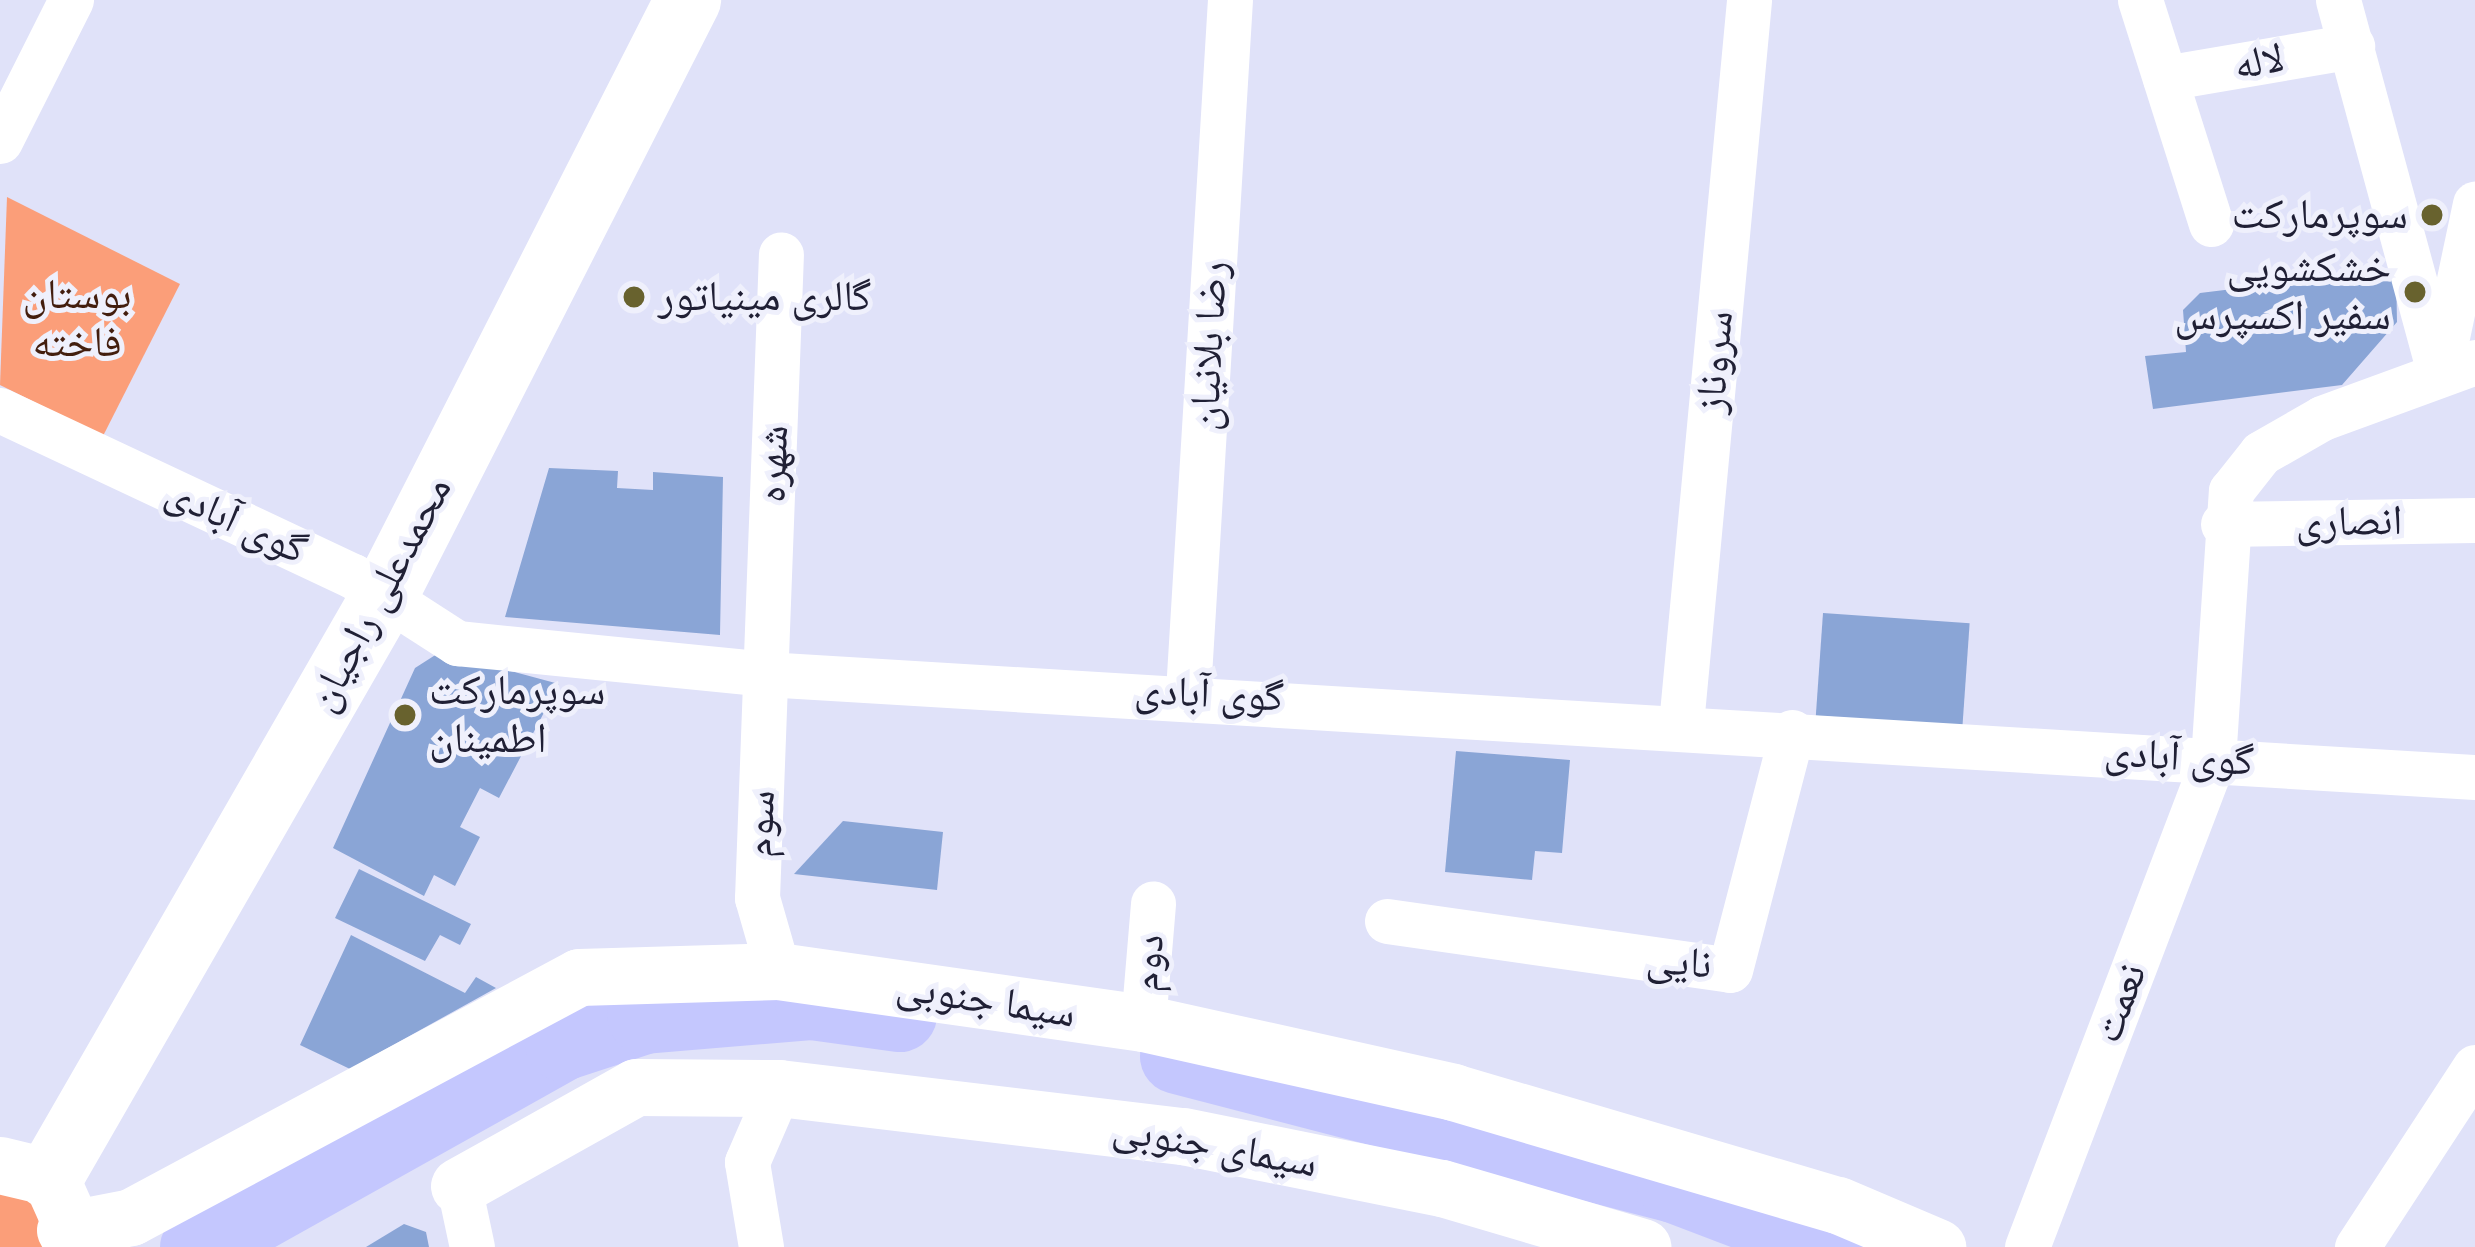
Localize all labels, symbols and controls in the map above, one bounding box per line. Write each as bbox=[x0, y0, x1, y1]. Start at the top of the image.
street label: لاله bbox=[2230, 33, 2288, 91]
place label: سوپرمارکت bbox=[2232, 190, 2408, 240]
marker: سوپرمارکت bbox=[2419, 202, 2445, 228]
place label: خشکشویی سفیر اکسپرس bbox=[2174, 243, 2391, 342]
street label: رضا بلانیان bbox=[1179, 260, 1239, 432]
park label: بوستان فاخته bbox=[22, 270, 132, 368]
place label: گالری مینیاتور bbox=[658, 272, 871, 322]
marker: خشکشویی سفیر اکسپرس bbox=[2402, 279, 2428, 305]
marker: گالری مینیاتور bbox=[621, 284, 647, 310]
street label: سروناز bbox=[1685, 309, 1745, 415]
street label: شهره bbox=[746, 424, 800, 504]
street label: گوی آبادی bbox=[158, 467, 314, 575]
street label: محمدعلی راجیان bbox=[297, 468, 463, 720]
street label: انصاری bbox=[2295, 496, 2403, 548]
street label: گوی آبادی bbox=[1133, 665, 1285, 723]
place label: سوپرمارکت اطمینان bbox=[429, 666, 605, 764]
marker: سوپرمارکت اطمینان bbox=[392, 702, 418, 728]
street label: گوی آبادی bbox=[2103, 727, 2255, 787]
street label: سوم bbox=[734, 789, 786, 859]
street label: دوم bbox=[1120, 932, 1176, 994]
street label: نایی bbox=[1644, 934, 1714, 990]
street label: نعمت bbox=[2082, 956, 2158, 1050]
street label: سیما جنوبی bbox=[893, 961, 1079, 1039]
street label: سیمای جنوبی bbox=[1109, 1103, 1321, 1189]

